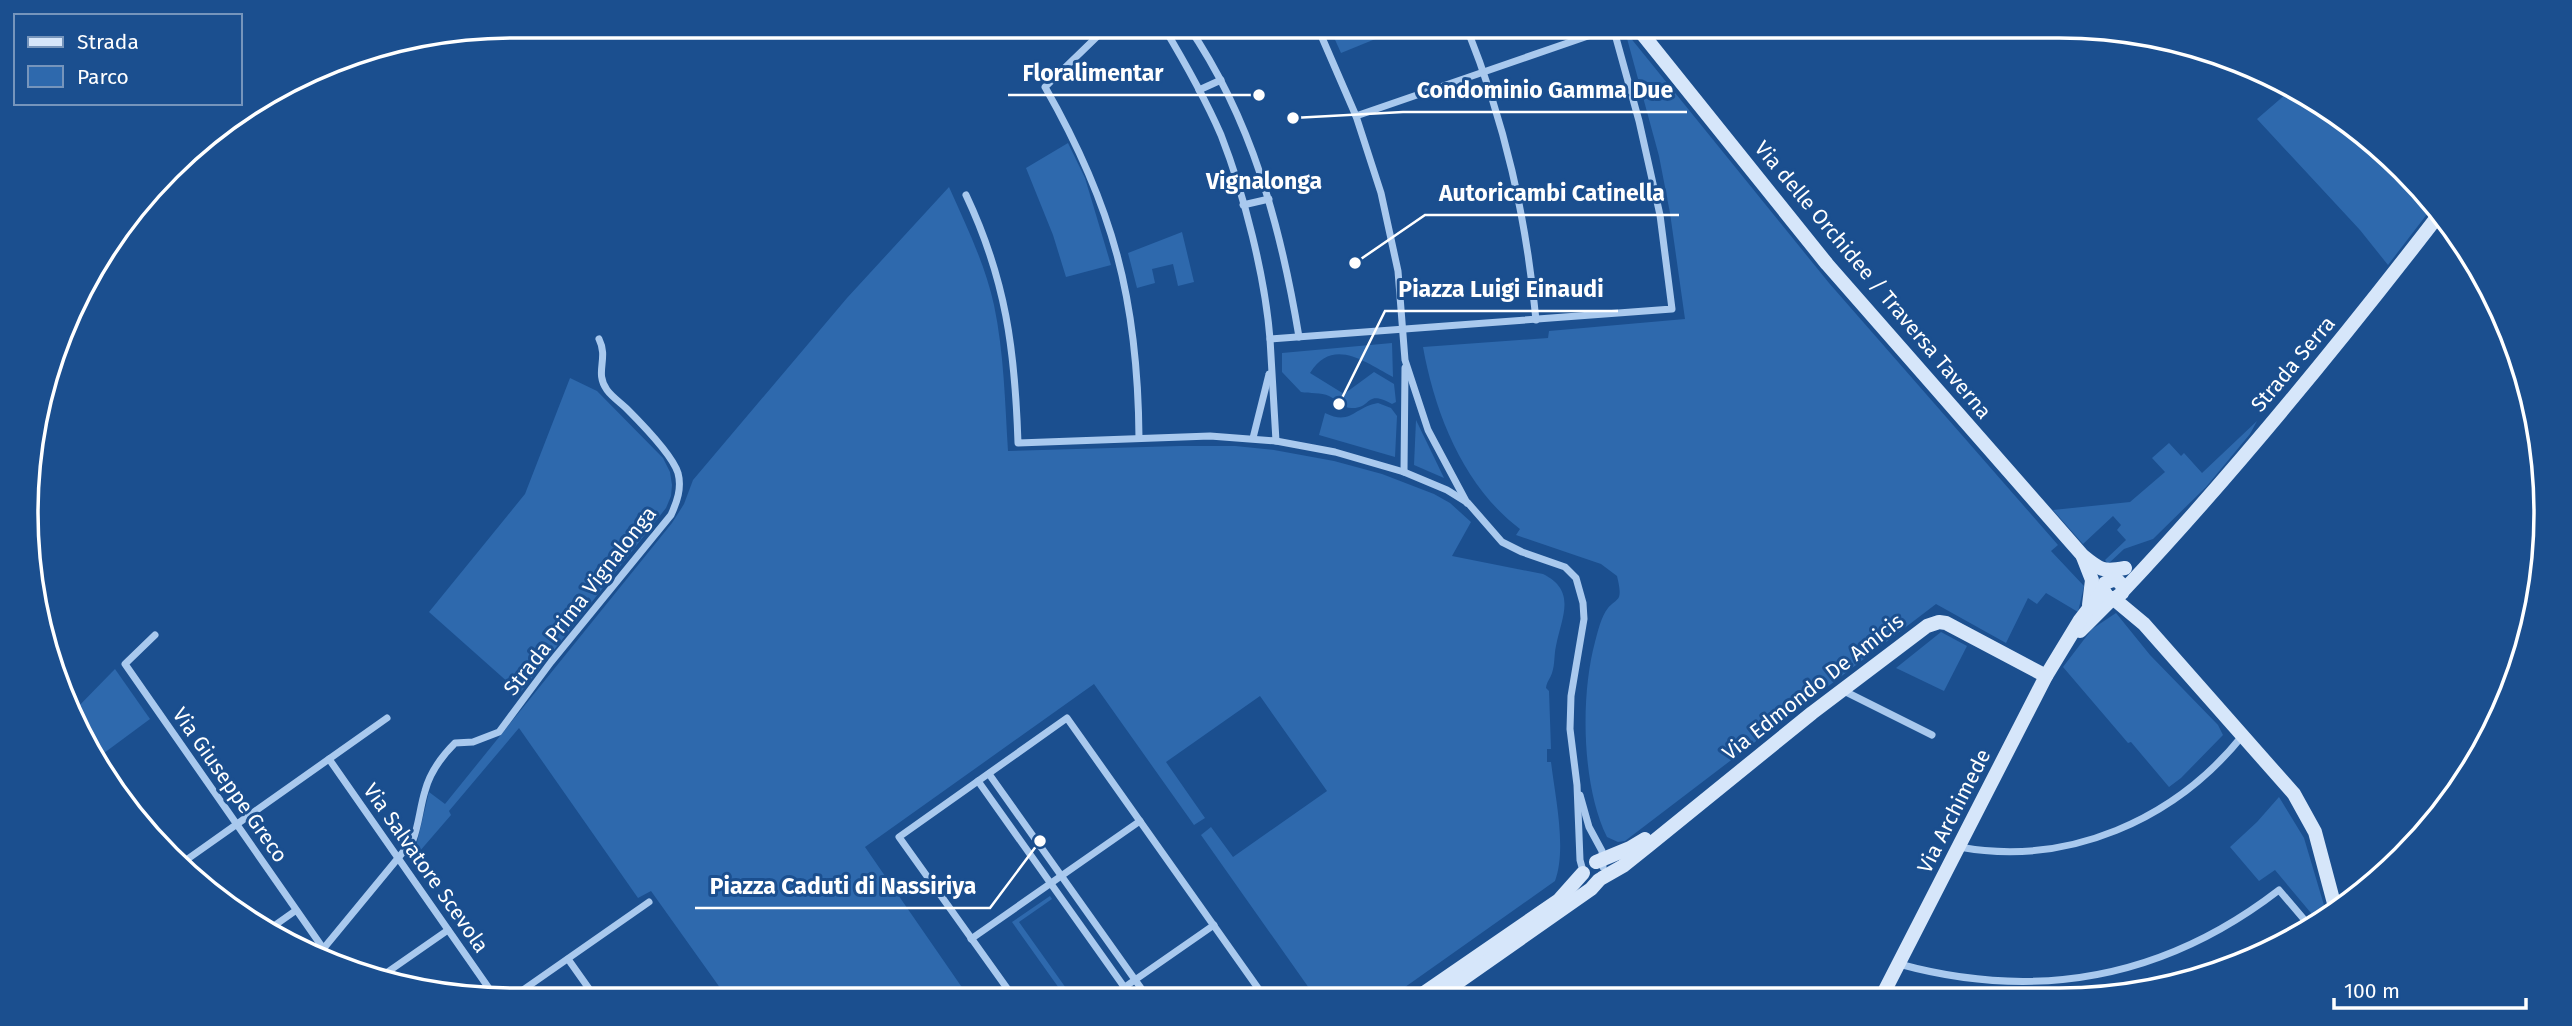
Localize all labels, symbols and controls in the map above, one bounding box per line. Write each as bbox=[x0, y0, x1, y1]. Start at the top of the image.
legend bbox=[14, 14, 242, 105]
text: Strada bbox=[77, 29, 139, 55]
callout: Floralimentar bbox=[1008, 51, 1178, 95]
text: Floralimentar bbox=[1022, 59, 1164, 87]
text: Parco bbox=[77, 64, 129, 90]
callout: Condominio Gamma Due bbox=[1403, 68, 1687, 112]
text: Condominio Gamma Due bbox=[1417, 76, 1674, 104]
street label: Via delle Orchidee / Traversa Taverna bbox=[1749, 136, 1997, 424]
district label: Vignalonga bbox=[1205, 167, 1322, 195]
callout: Autoricambi Catinella bbox=[1425, 171, 1679, 215]
text: Autoricambi Catinella bbox=[1438, 179, 1665, 207]
callout: Piazza Luigi Einaudi bbox=[1385, 267, 1618, 311]
text: Piazza Luigi Einaudi bbox=[1398, 275, 1604, 303]
street label: Strada Serra bbox=[2245, 311, 2341, 417]
street label: Strada Prima Vignalonga bbox=[498, 501, 662, 701]
street label: Via Edmondo De Amicis bbox=[1717, 608, 1909, 766]
street label: Via Giuseppe Greco bbox=[167, 702, 293, 868]
street label: Via Archimede bbox=[1912, 745, 1996, 877]
street label: Via Salvatore Scevola bbox=[358, 778, 494, 958]
callout: Piazza Caduti di Nassiriya bbox=[695, 864, 990, 908]
text: Piazza Caduti di Nassiriya bbox=[710, 872, 976, 900]
scale bar bbox=[2334, 967, 2526, 1011]
text: 100 m bbox=[2344, 978, 2400, 1004]

